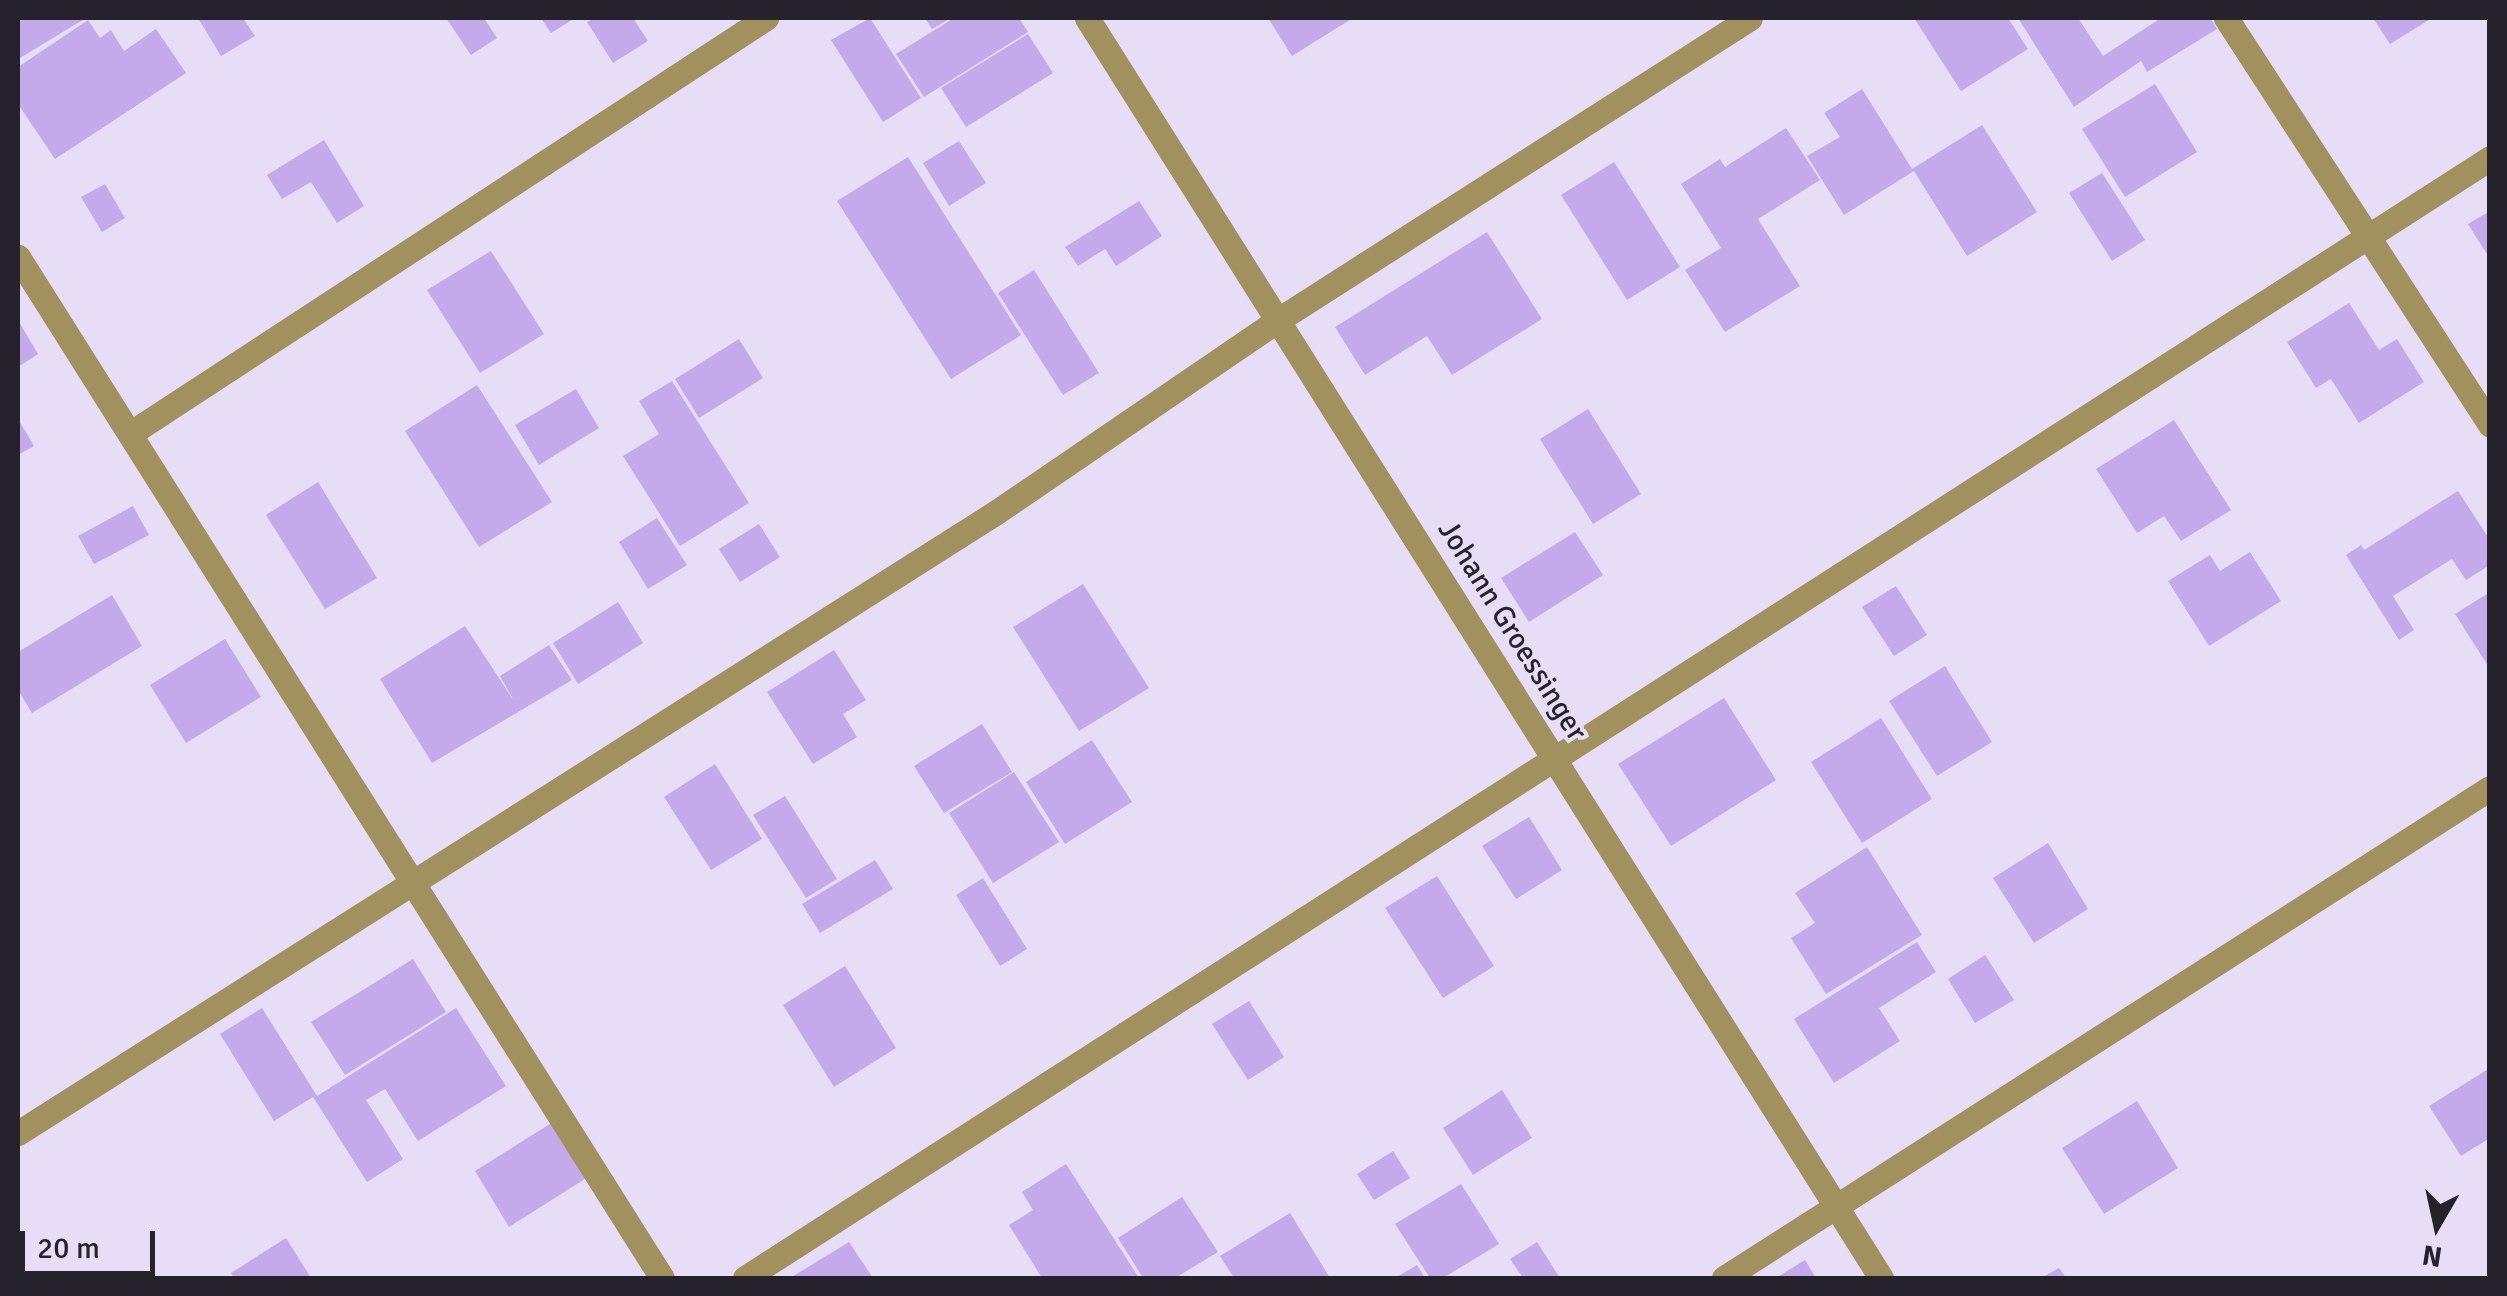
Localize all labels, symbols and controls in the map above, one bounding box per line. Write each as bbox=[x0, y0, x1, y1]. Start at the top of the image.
street label: Johann Groessinger bbox=[1430, 514, 1594, 748]
north arrow bbox=[2387, 1176, 2487, 1276]
scale bar bbox=[25, 1211, 160, 1273]
text: 20 m bbox=[37, 1230, 100, 1267]
text: N bbox=[2420, 1237, 2445, 1274]

